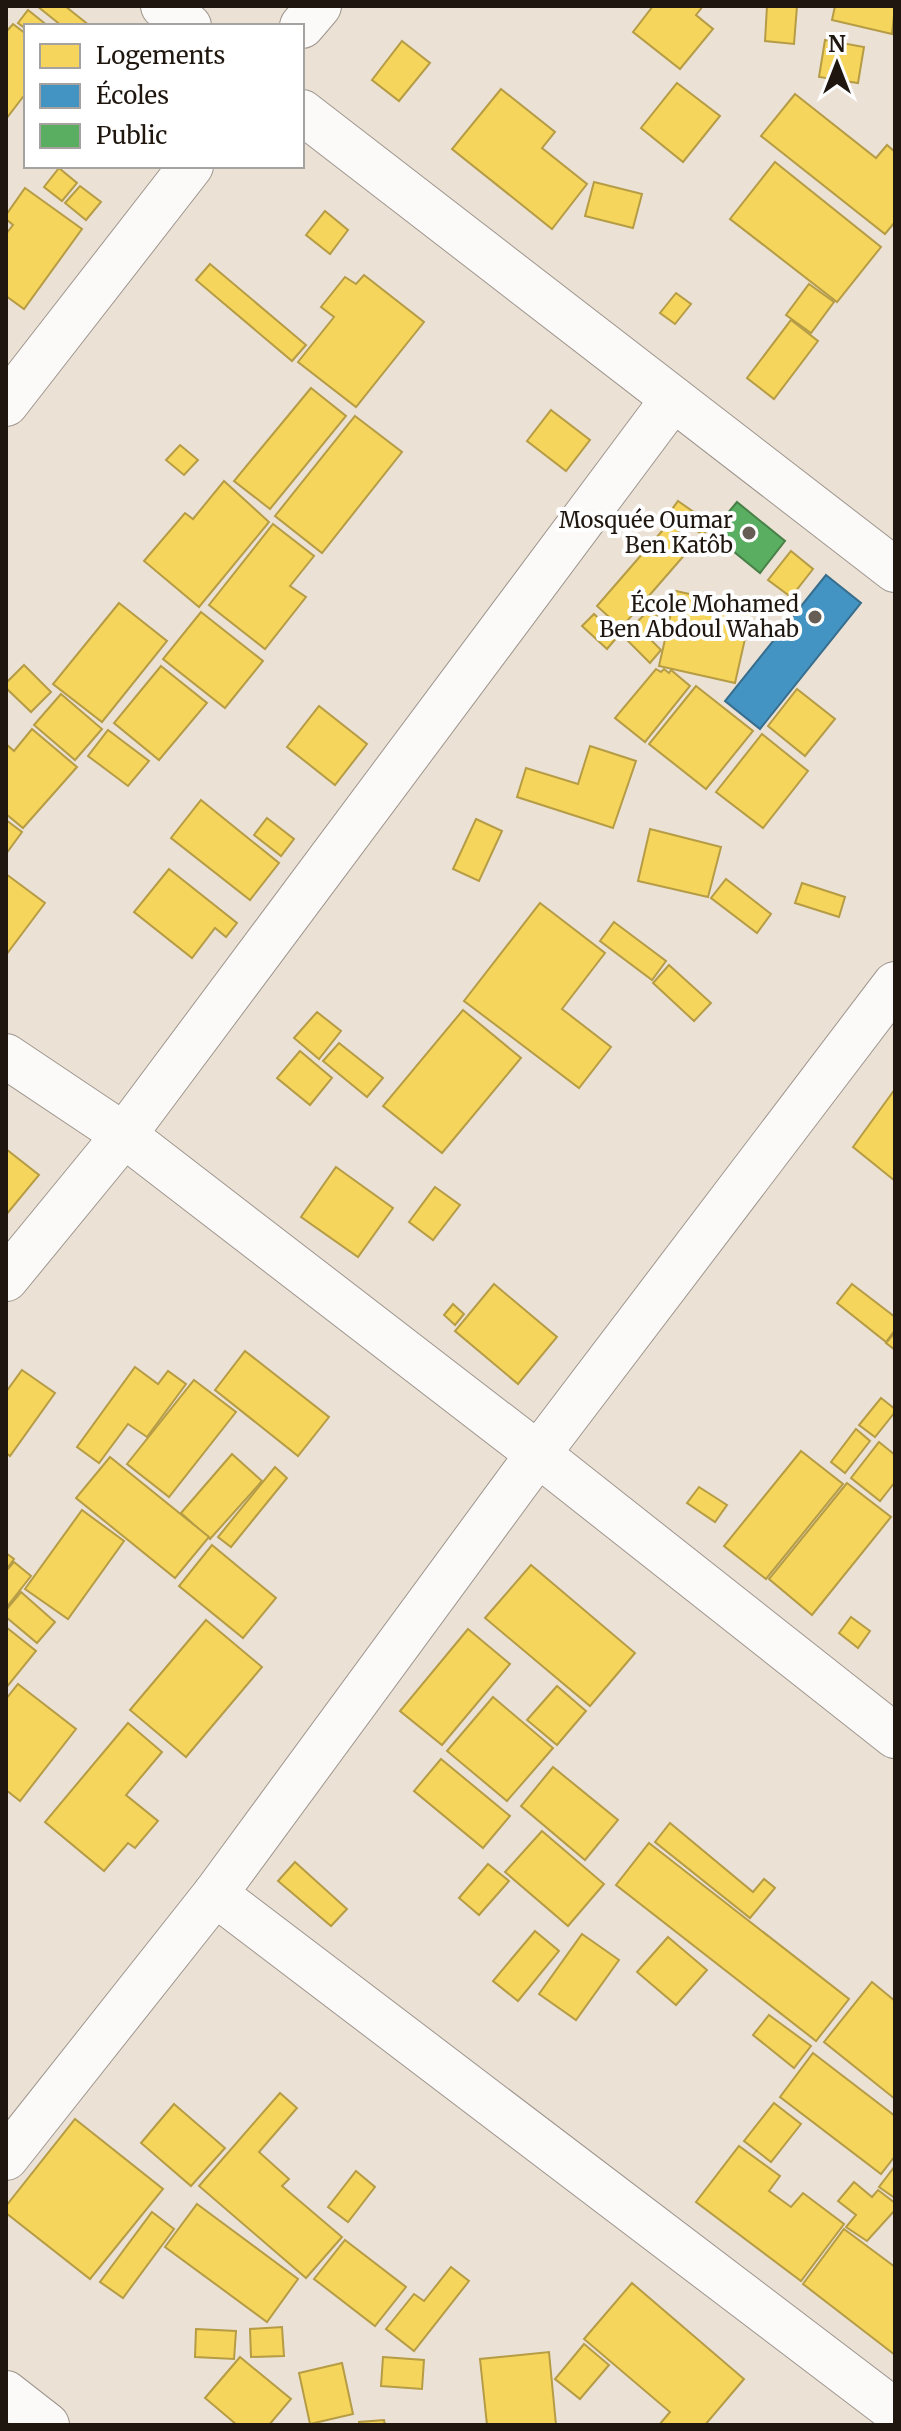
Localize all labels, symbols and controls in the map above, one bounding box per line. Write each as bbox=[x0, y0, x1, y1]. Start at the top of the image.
legend bbox=[24, 24, 304, 168]
north arrow bbox=[797, 24, 877, 104]
text: N bbox=[828, 30, 846, 58]
text: Logements bbox=[96, 40, 225, 71]
text: Écoles bbox=[96, 79, 169, 111]
text: Public bbox=[96, 120, 167, 151]
place label: Mosquée Oumar Ben Katôb bbox=[559, 506, 733, 559]
marker: Mosquée Oumar Ben Katôb bbox=[740, 524, 758, 542]
place label: École Mohamed Ben Abdoul Wahab bbox=[599, 589, 799, 643]
marker: École Mohamed Ben Abdoul Wahab bbox=[806, 608, 824, 626]

